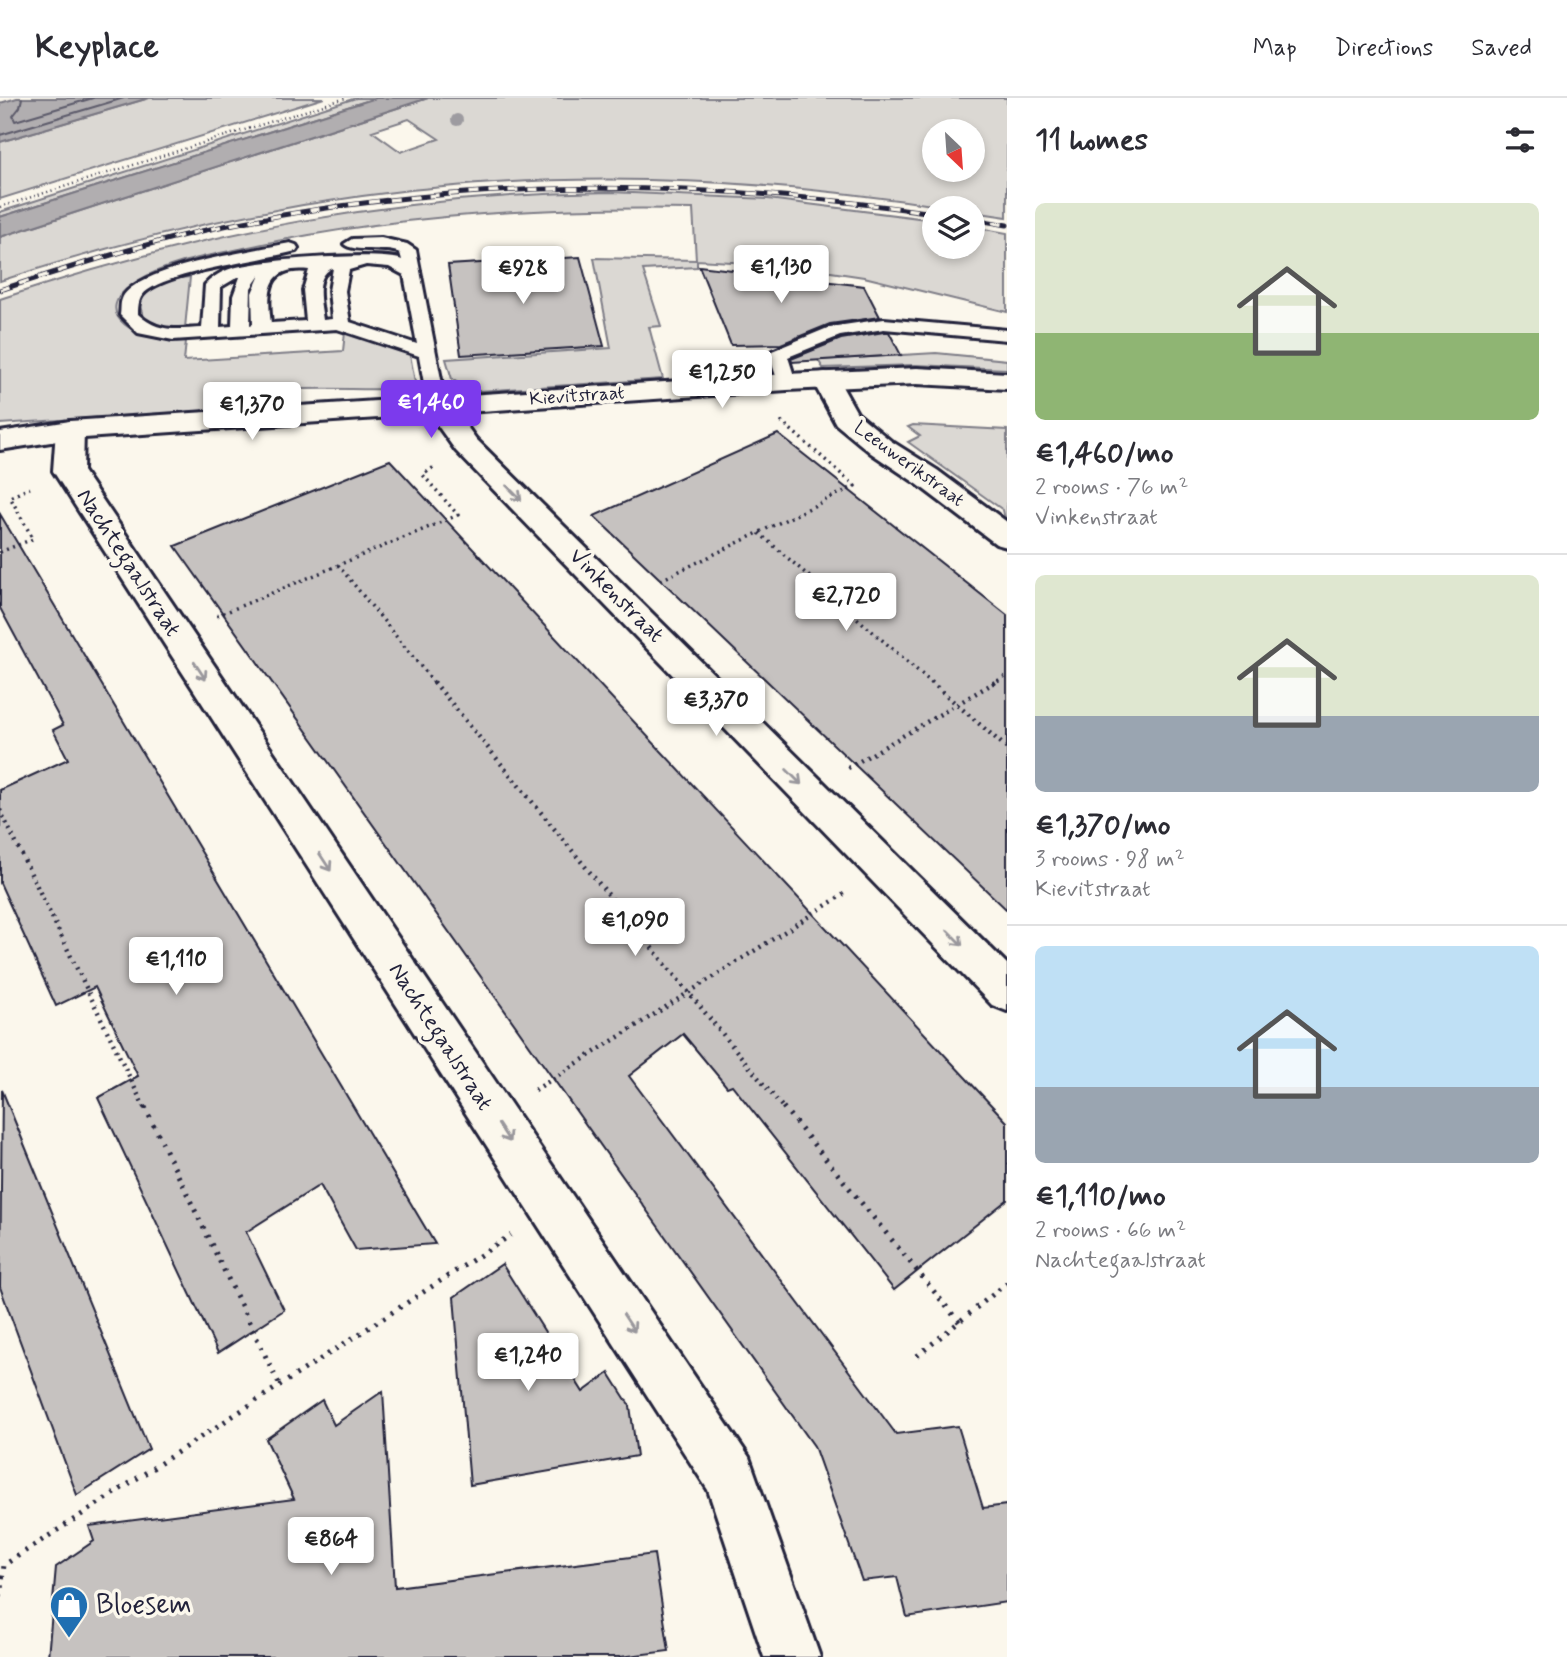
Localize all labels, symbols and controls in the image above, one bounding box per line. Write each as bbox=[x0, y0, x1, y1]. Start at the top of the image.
text: Keyplace bbox=[35, 26, 159, 70]
text: Map bbox=[1253, 33, 1297, 64]
text: Directions bbox=[1335, 33, 1433, 64]
text: Saved bbox=[1471, 33, 1532, 64]
north arrow bbox=[922, 119, 985, 182]
map controls bbox=[922, 119, 985, 259]
text: 11 homes bbox=[1035, 121, 1148, 160]
icon: filters bbox=[1501, 121, 1539, 159]
button: layers bbox=[922, 196, 985, 259]
pin: €928 bbox=[482, 246, 564, 306]
pin: €1,130 bbox=[724, 246, 838, 305]
icon: home bbox=[1224, 248, 1350, 374]
text: €1,130 bbox=[750, 253, 812, 283]
text: €928 bbox=[498, 254, 548, 284]
pin: €1,250 bbox=[665, 350, 779, 410]
text: €1,250 bbox=[688, 358, 756, 388]
pin: €1,460 bbox=[374, 380, 488, 440]
street label: Kievitstraat bbox=[529, 380, 625, 412]
pin: €1,370 bbox=[195, 382, 309, 442]
text: €1,460 bbox=[397, 388, 465, 418]
text: €1,370 bbox=[219, 390, 285, 420]
street label: Leeuwerikstraat bbox=[849, 415, 969, 513]
text: €1,460/mo bbox=[1035, 434, 1173, 473]
text: 2 rooms · 76 m² bbox=[1035, 473, 1188, 503]
street label: Nachtegaalstraat bbox=[67, 483, 187, 644]
one-way arrow bbox=[505, 484, 522, 501]
text: Vinkenstraat bbox=[1035, 503, 1158, 533]
street label: Vinkenstraat bbox=[562, 542, 670, 650]
pin: €2,720 bbox=[789, 574, 903, 633]
text: €2,720 bbox=[811, 581, 881, 611]
icon: home bbox=[1224, 620, 1350, 746]
one-way arrow bbox=[193, 661, 207, 681]
pin: €3,370 bbox=[659, 678, 773, 738]
text: €3,370 bbox=[683, 686, 749, 716]
one-way arrow bbox=[786, 768, 803, 785]
text: €1,370/mo bbox=[1035, 806, 1171, 845]
text: 3 rooms · 98 m² bbox=[1035, 845, 1185, 875]
one-way arrow bbox=[318, 851, 332, 871]
text: Kievitstraat bbox=[1035, 875, 1150, 905]
pin: €1,090 bbox=[578, 898, 692, 958]
text: €1,090 bbox=[601, 906, 669, 936]
one-way arrow bbox=[946, 930, 963, 947]
pin: €1,110 bbox=[119, 937, 233, 997]
text: €1,110 bbox=[145, 945, 207, 975]
street label: Nachtegaalstraat bbox=[379, 957, 499, 1118]
icon: home bbox=[1224, 991, 1350, 1117]
one-way arrow bbox=[497, 1123, 511, 1143]
text: €1,110/mo bbox=[1035, 1177, 1166, 1216]
text: 2 rooms · 66 m² bbox=[1035, 1216, 1186, 1246]
text: Nachtegaalstraat bbox=[1035, 1246, 1206, 1276]
one-way arrow bbox=[622, 1313, 636, 1333]
pin: €1,240 bbox=[471, 1334, 585, 1393]
text: €1,240 bbox=[494, 1341, 562, 1371]
pin: €864 bbox=[290, 1518, 372, 1577]
text: €864 bbox=[304, 1525, 358, 1555]
shop icon: Bloesem bbox=[48, 1584, 90, 1639]
place label: Bloesem bbox=[96, 1587, 192, 1624]

